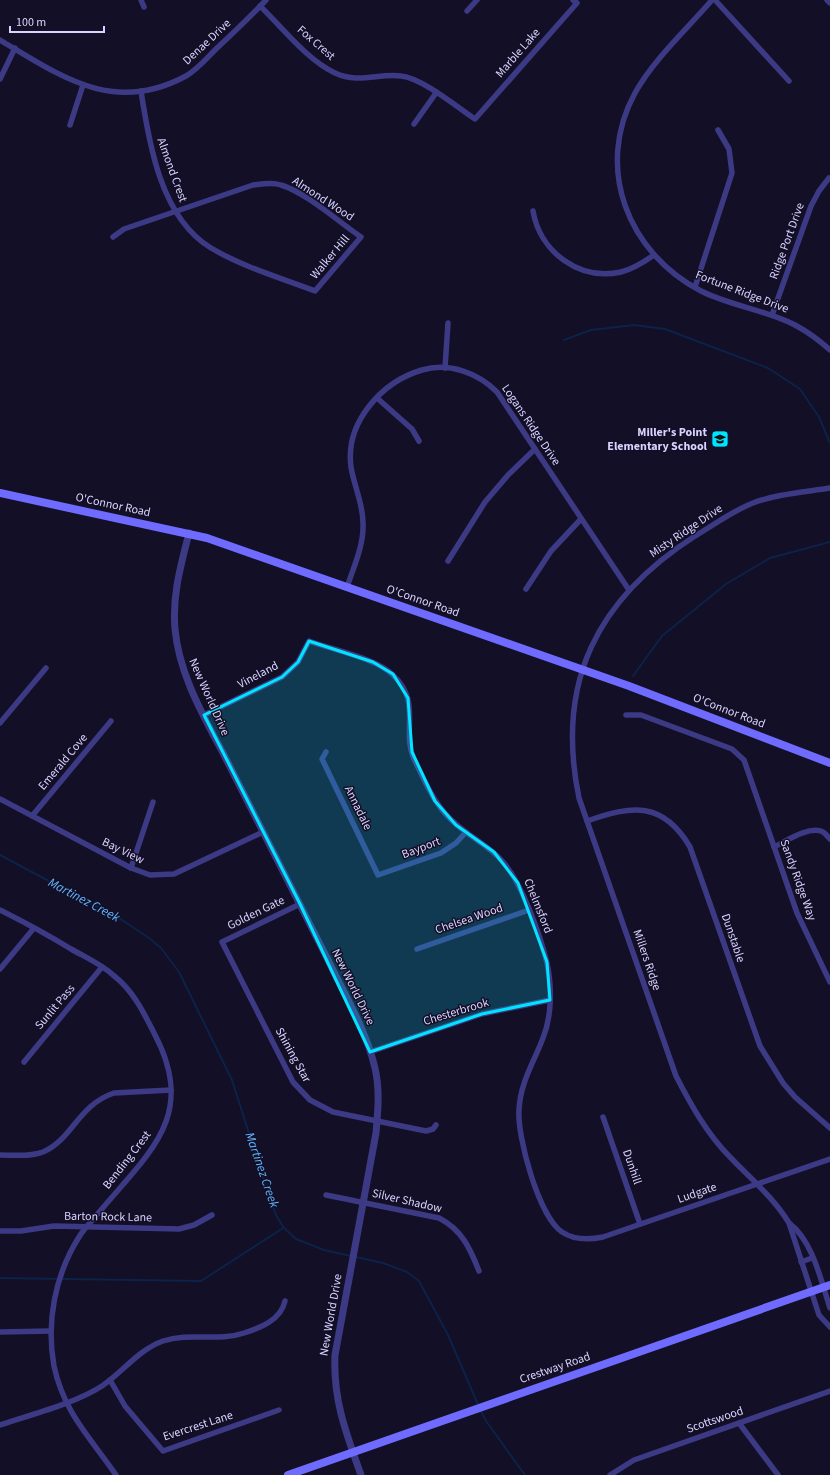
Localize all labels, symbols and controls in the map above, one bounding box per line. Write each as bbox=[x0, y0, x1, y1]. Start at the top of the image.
scale bar bbox=[10, 8, 104, 34]
text: 100 m bbox=[16, 14, 46, 31]
street label: Denae Drive bbox=[179, 15, 235, 69]
street label: Fox Crest bbox=[293, 22, 339, 64]
street label: Marble Lake bbox=[492, 25, 544, 81]
street label: Almond Crest bbox=[152, 135, 192, 205]
street label: Almond Wood bbox=[289, 173, 357, 225]
street label: Ridge Port Drive bbox=[765, 200, 809, 282]
street label: Walker Hill bbox=[306, 231, 354, 283]
street label: Fortune Ridge Drive bbox=[693, 266, 791, 318]
street label: Logans Ridge Drive bbox=[497, 381, 565, 469]
place label: Miller's Point Elementary School bbox=[607, 424, 708, 455]
school or university icon: Miller's Point Elementary School bbox=[710, 429, 730, 449]
street label: O'Connor Road bbox=[74, 489, 152, 521]
street label: Misty Ridge Drive bbox=[646, 500, 726, 562]
street label: O'Connor Road bbox=[384, 581, 462, 621]
street label: New World Drive bbox=[184, 656, 234, 738]
street label: Vineland bbox=[235, 657, 281, 693]
street label: O'Connor Road bbox=[690, 689, 768, 733]
street label: Emerald Cove bbox=[34, 730, 92, 794]
street label: Annadale bbox=[340, 783, 376, 833]
street label: Bayport bbox=[399, 833, 443, 863]
street label: Bay View bbox=[99, 834, 147, 869]
street label: Sandy Ridge Way bbox=[775, 837, 821, 923]
water label: Martinez Creek bbox=[45, 874, 124, 927]
street label: Chelmsford bbox=[519, 876, 557, 936]
street label: Golden Gate bbox=[225, 892, 287, 934]
street label: Chelsea Wood bbox=[433, 899, 505, 939]
street label: Dunstable bbox=[717, 911, 749, 965]
street label: Millers Ridge bbox=[629, 927, 665, 993]
street label: New World Drive bbox=[327, 946, 379, 1028]
street label: Sunlit Pass bbox=[31, 981, 79, 1033]
street label: Chesterbrook bbox=[421, 994, 491, 1030]
street label: Shining Star bbox=[271, 1024, 316, 1086]
street label: Bending Crest bbox=[99, 1127, 155, 1193]
water label: Martinez Creek bbox=[241, 1130, 284, 1211]
street label: Dunhill bbox=[618, 1147, 646, 1187]
street label: Ludgate bbox=[675, 1178, 719, 1208]
street label: Silver Shadow bbox=[370, 1185, 444, 1217]
street label: Barton Rock Lane bbox=[64, 1208, 152, 1226]
street label: New World Drive bbox=[315, 1273, 347, 1357]
street label: Crestway Road bbox=[517, 1348, 593, 1388]
street label: Scottswood bbox=[684, 1402, 746, 1438]
street label: Evercrest Lane bbox=[161, 1407, 235, 1445]

